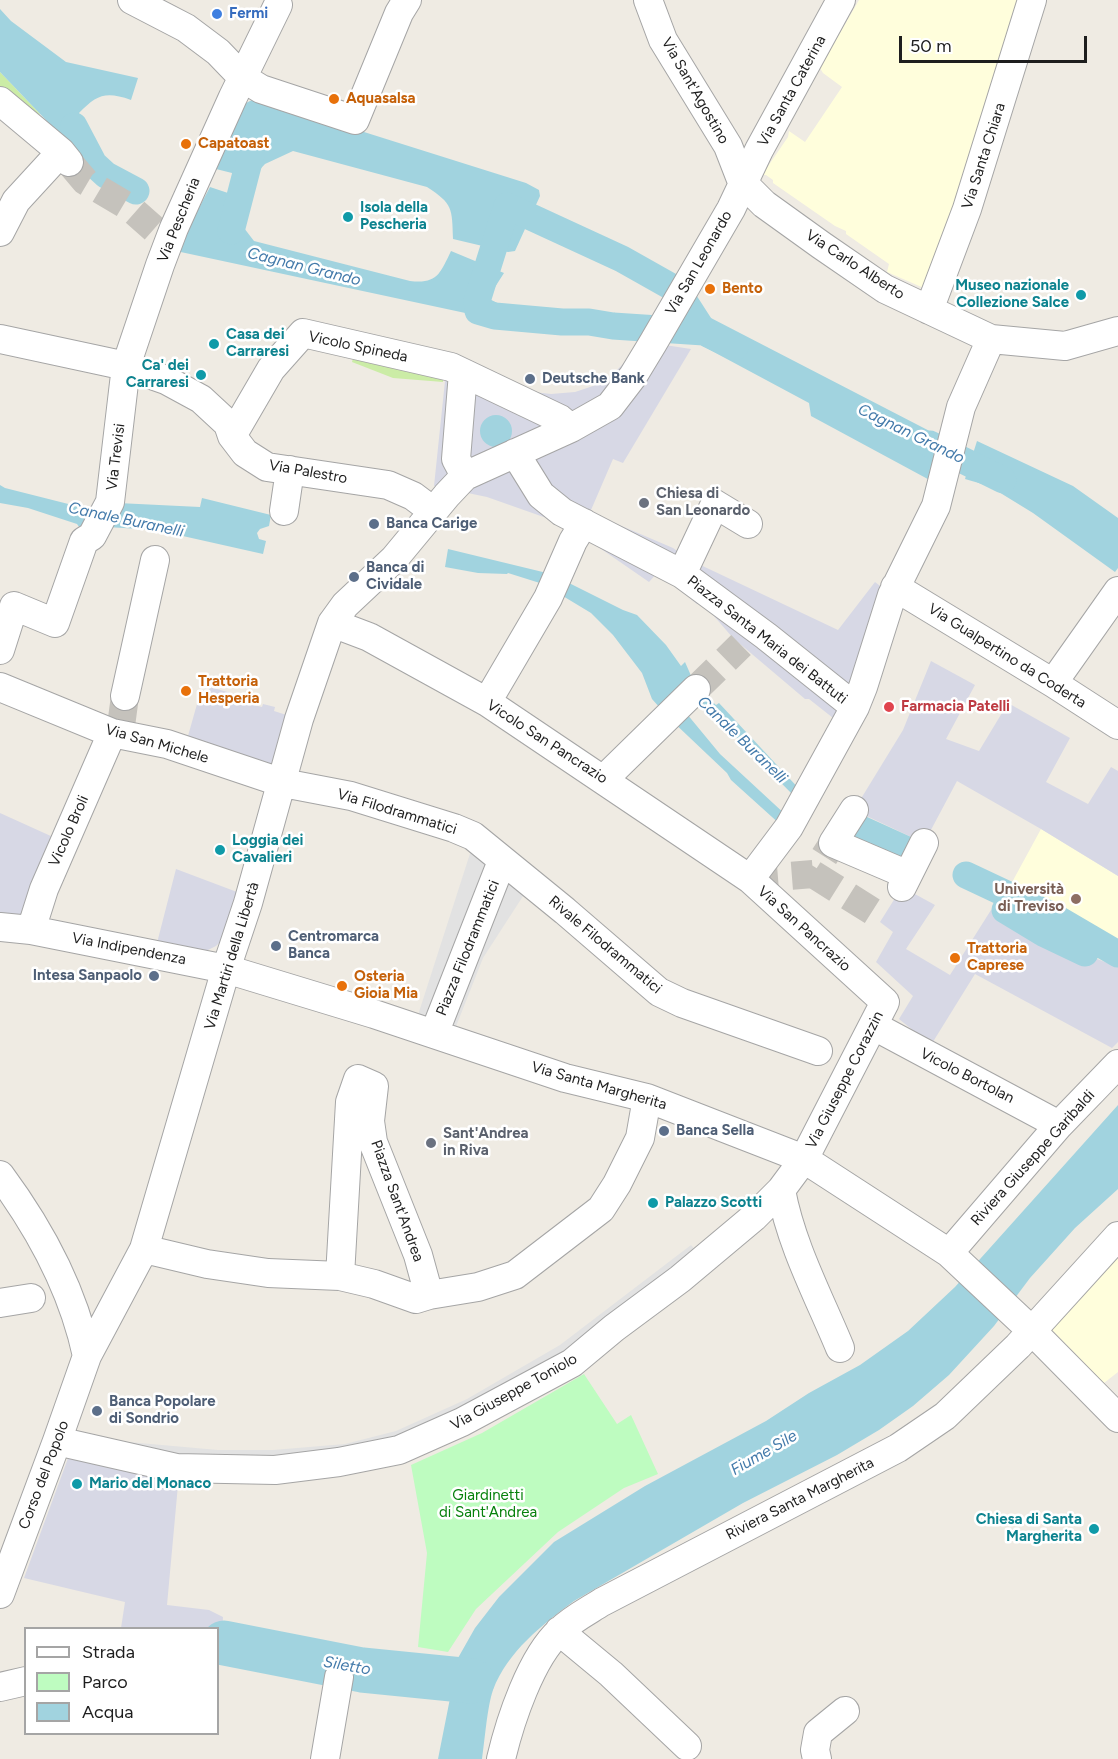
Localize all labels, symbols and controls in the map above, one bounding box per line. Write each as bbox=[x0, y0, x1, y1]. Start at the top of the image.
place label: Fermi bbox=[229, 5, 268, 23]
marker: Fermi bbox=[210, 7, 224, 21]
scale bar bbox=[902, 24, 1090, 62]
street label: Via Santa Caterina bbox=[754, 32, 830, 150]
street label: Via Sant'Agostino bbox=[657, 35, 733, 147]
text: 50 m bbox=[910, 35, 952, 57]
place label: Aquasalsa bbox=[346, 90, 416, 108]
marker: Aquasalsa bbox=[327, 92, 341, 106]
street label: Via Santa Chiara bbox=[958, 101, 1010, 211]
place label: Capatoast bbox=[198, 135, 270, 153]
marker: Capatoast bbox=[179, 137, 193, 151]
street label: Via Pescheria bbox=[154, 175, 204, 265]
place label: Isola della Pescheria bbox=[360, 199, 428, 234]
street label: Via San Leonardo bbox=[662, 208, 736, 318]
marker: Isola della Pescheria bbox=[341, 210, 355, 224]
street label: Via Carlo Alberto bbox=[802, 226, 908, 304]
water label: Cagnan Grando bbox=[245, 244, 363, 290]
place label: Museo nazionale Collezione Salce bbox=[955, 277, 1069, 312]
place label: Bento bbox=[722, 280, 763, 298]
marker: Bento bbox=[703, 282, 717, 296]
marker: Museo nazionale Collezione Salce bbox=[1074, 288, 1088, 302]
place label: Casa dei Carraresi bbox=[226, 326, 289, 361]
street label: Vicolo Spineda bbox=[307, 328, 409, 366]
marker: Casa dei Carraresi bbox=[207, 337, 221, 351]
place label: Ca' dei Carraresi bbox=[126, 357, 189, 392]
marker: Ca' dei Carraresi bbox=[194, 368, 208, 382]
place label: Deutsche Bank bbox=[542, 370, 645, 388]
marker: Deutsche Bank bbox=[523, 372, 537, 386]
water label: Cagnan Grando bbox=[855, 400, 967, 468]
street label: Via Trevisi bbox=[103, 422, 129, 492]
street label: Via Palestro bbox=[267, 456, 349, 488]
place label: Chiesa di San Leonardo bbox=[656, 485, 750, 520]
marker: Chiesa di San Leonardo bbox=[637, 496, 651, 510]
water label: Canale Buranelli bbox=[67, 498, 185, 542]
place label: Banca Carige bbox=[386, 515, 477, 533]
marker: Banca Carige bbox=[367, 517, 381, 531]
place label: Banca di Cividale bbox=[366, 559, 424, 594]
marker: Banca di Cividale bbox=[347, 570, 361, 584]
street label: Piazza Santa Maria dei Battuti bbox=[683, 572, 851, 708]
street label: Via Gualpertino da Coderta bbox=[925, 600, 1089, 712]
place label: Trattoria Hesperia bbox=[198, 673, 259, 708]
marker: Trattoria Hesperia bbox=[179, 684, 193, 698]
water label: Canale Buranelli bbox=[693, 692, 791, 788]
street label: Vicolo San Pancrazio bbox=[483, 696, 611, 788]
place label: Farmacia Patelli bbox=[901, 698, 1010, 716]
marker: Farmacia Patelli bbox=[882, 700, 896, 714]
street label: Via San Michele bbox=[103, 721, 211, 767]
street label: Via Filodrammatici bbox=[335, 785, 459, 839]
street label: Vicolo Broli bbox=[45, 793, 93, 869]
place label: Loggia dei Cavalieri bbox=[232, 832, 303, 867]
marker: Loggia dei Cavalieri bbox=[213, 843, 227, 857]
street label: Piazza Filodrammatici bbox=[433, 877, 503, 1019]
street label: Via Martiri della Libertà bbox=[201, 880, 263, 1032]
place label: Università di Treviso bbox=[994, 881, 1064, 916]
street label: Via San Pancrazio bbox=[754, 882, 854, 976]
street label: Rivale Filodrammatici bbox=[545, 892, 665, 998]
marker: Università di Treviso bbox=[1069, 892, 1083, 906]
place label: Centromarca Banca bbox=[288, 928, 379, 963]
street label: Via Indipendenza bbox=[70, 929, 188, 969]
marker: Centromarca Banca bbox=[269, 939, 283, 953]
place label: Trattoria Caprese bbox=[967, 940, 1027, 975]
marker: Trattoria Caprese bbox=[948, 951, 962, 965]
place label: Intesa Sanpaolo bbox=[33, 967, 142, 985]
place label: Osteria Gioia Mia bbox=[354, 968, 418, 1003]
marker: Intesa Sanpaolo bbox=[147, 969, 161, 983]
marker: Osteria Gioia Mia bbox=[335, 979, 349, 993]
street label: Via Giuseppe Corazzin bbox=[802, 1008, 888, 1152]
street label: Vicolo Bortolan bbox=[917, 1045, 1017, 1107]
street label: Via Santa Margherita bbox=[529, 1058, 669, 1114]
street label: Riviera Giuseppe Garibaldi bbox=[967, 1086, 1099, 1230]
place label: Banca Sella bbox=[676, 1122, 754, 1140]
marker: Banca Sella bbox=[657, 1124, 671, 1138]
place label: Sant'Andrea in Riva bbox=[443, 1125, 528, 1160]
marker: Sant'Andrea in Riva bbox=[424, 1136, 438, 1150]
street label: Piazza Sant'Andrea bbox=[367, 1138, 427, 1264]
place label: Palazzo Scotti bbox=[665, 1194, 762, 1212]
marker: Palazzo Scotti bbox=[646, 1196, 660, 1210]
street label: Via Giuseppe Toniolo bbox=[448, 1350, 580, 1434]
place label: Banca Popolare di Sondrio bbox=[109, 1393, 215, 1428]
marker: Banca Popolare di Sondrio bbox=[90, 1404, 104, 1418]
street label: Corso del Popolo bbox=[15, 1418, 73, 1532]
water label: Fiume Sile bbox=[727, 1426, 801, 1480]
street label: Riviera Santa Margherita bbox=[723, 1454, 877, 1544]
place label: Mario del Monaco bbox=[89, 1475, 211, 1493]
marker: Mario del Monaco bbox=[70, 1477, 84, 1491]
park label: Giardinetti di Sant'Andrea bbox=[439, 1487, 537, 1522]
place label: Chiesa di Santa Margherita bbox=[976, 1511, 1082, 1546]
marker: Chiesa di Santa Margherita bbox=[1087, 1522, 1101, 1536]
legend bbox=[24, 1627, 219, 1735]
text: Strada bbox=[82, 1641, 135, 1663]
water label: Siletto bbox=[322, 1652, 372, 1680]
text: Parco bbox=[82, 1671, 128, 1693]
text: Acqua bbox=[82, 1701, 133, 1723]

